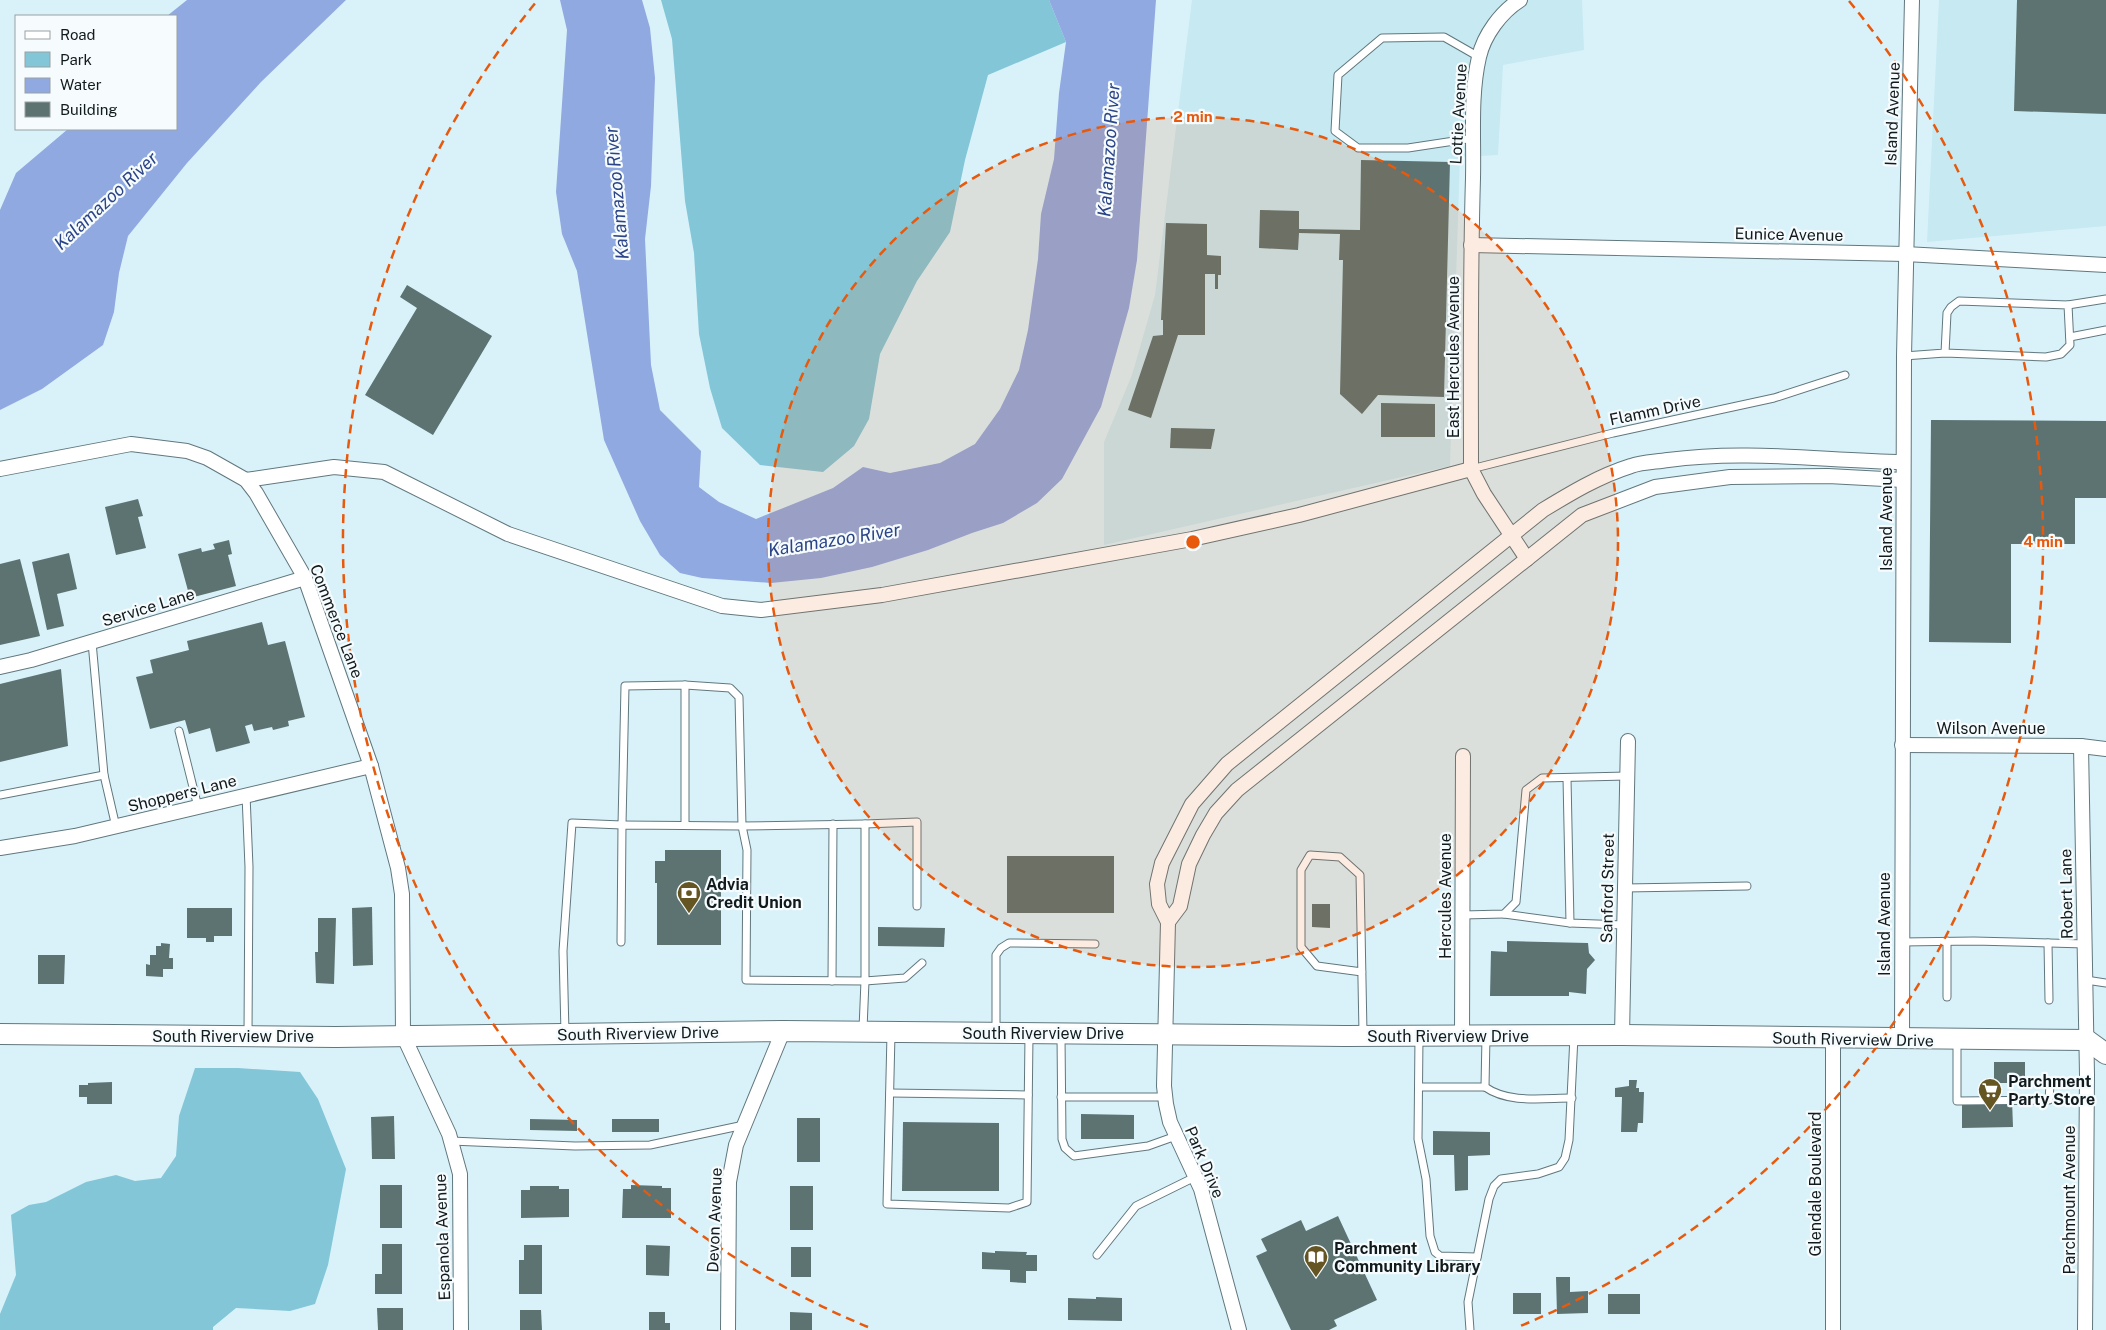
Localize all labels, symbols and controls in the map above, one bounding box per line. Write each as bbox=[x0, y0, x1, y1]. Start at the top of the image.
legend bbox=[15, 15, 178, 130]
text: Road bbox=[60, 26, 96, 43]
text: Park bbox=[60, 51, 92, 68]
street label: Island Avenue bbox=[1881, 62, 1904, 166]
street label: Lottie Avenue bbox=[1446, 63, 1471, 165]
text: Water bbox=[60, 76, 102, 93]
water label: Kalamazoo River bbox=[1093, 82, 1124, 217]
text: Building bbox=[60, 101, 118, 118]
text: 2 min bbox=[1173, 108, 1213, 125]
water label: Kalamazoo River bbox=[600, 125, 633, 261]
water label: Kalamazoo River bbox=[50, 147, 162, 254]
street label: Eunice Avenue bbox=[1734, 224, 1844, 245]
street label: East Hercules Avenue bbox=[1444, 276, 1463, 438]
street label: Flamm Drive bbox=[1608, 392, 1703, 429]
street label: Island Avenue bbox=[1877, 467, 1896, 571]
water label: Kalamazoo River bbox=[766, 519, 902, 560]
centre of rings bbox=[1184, 533, 1202, 551]
text: 4 min bbox=[2023, 533, 2063, 550]
street label: Commerce Lane bbox=[306, 562, 367, 681]
street label: Service Lane bbox=[100, 584, 197, 631]
street label: Wilson Avenue bbox=[1936, 719, 2046, 738]
street label: Shoppers Lane bbox=[126, 771, 238, 816]
street label: Hercules Avenue bbox=[1436, 833, 1455, 959]
street label: Sanford Street bbox=[1597, 833, 1618, 943]
street label: Robert Lane bbox=[2056, 849, 2077, 939]
street label: Island Avenue bbox=[1875, 872, 1894, 976]
place label: Advia Credit Union bbox=[706, 875, 802, 912]
bank icon: Advia Credit Union bbox=[676, 880, 702, 914]
street label: South Riverview Drive bbox=[557, 1023, 719, 1044]
street label: South Riverview Drive bbox=[962, 1024, 1124, 1043]
street label: South Riverview Drive bbox=[152, 1027, 314, 1046]
street label: South Riverview Drive bbox=[1367, 1027, 1529, 1046]
street label: South Riverview Drive bbox=[1772, 1029, 1934, 1050]
place label: Parchment Party Store bbox=[2008, 1072, 2095, 1109]
supermarket icon: Parchment Party Store bbox=[1977, 1077, 2003, 1111]
street label: Glendale Boulevard bbox=[1806, 1111, 1825, 1257]
street label: Park Drive bbox=[1181, 1123, 1228, 1201]
street label: Parchmount Avenue bbox=[2060, 1125, 2079, 1275]
street label: Devon Avenue bbox=[703, 1167, 726, 1273]
street label: Espanola Avenue bbox=[431, 1173, 454, 1301]
place label: Parchment Community Library bbox=[1334, 1239, 1480, 1276]
library icon: Parchment Community Library bbox=[1303, 1244, 1329, 1278]

